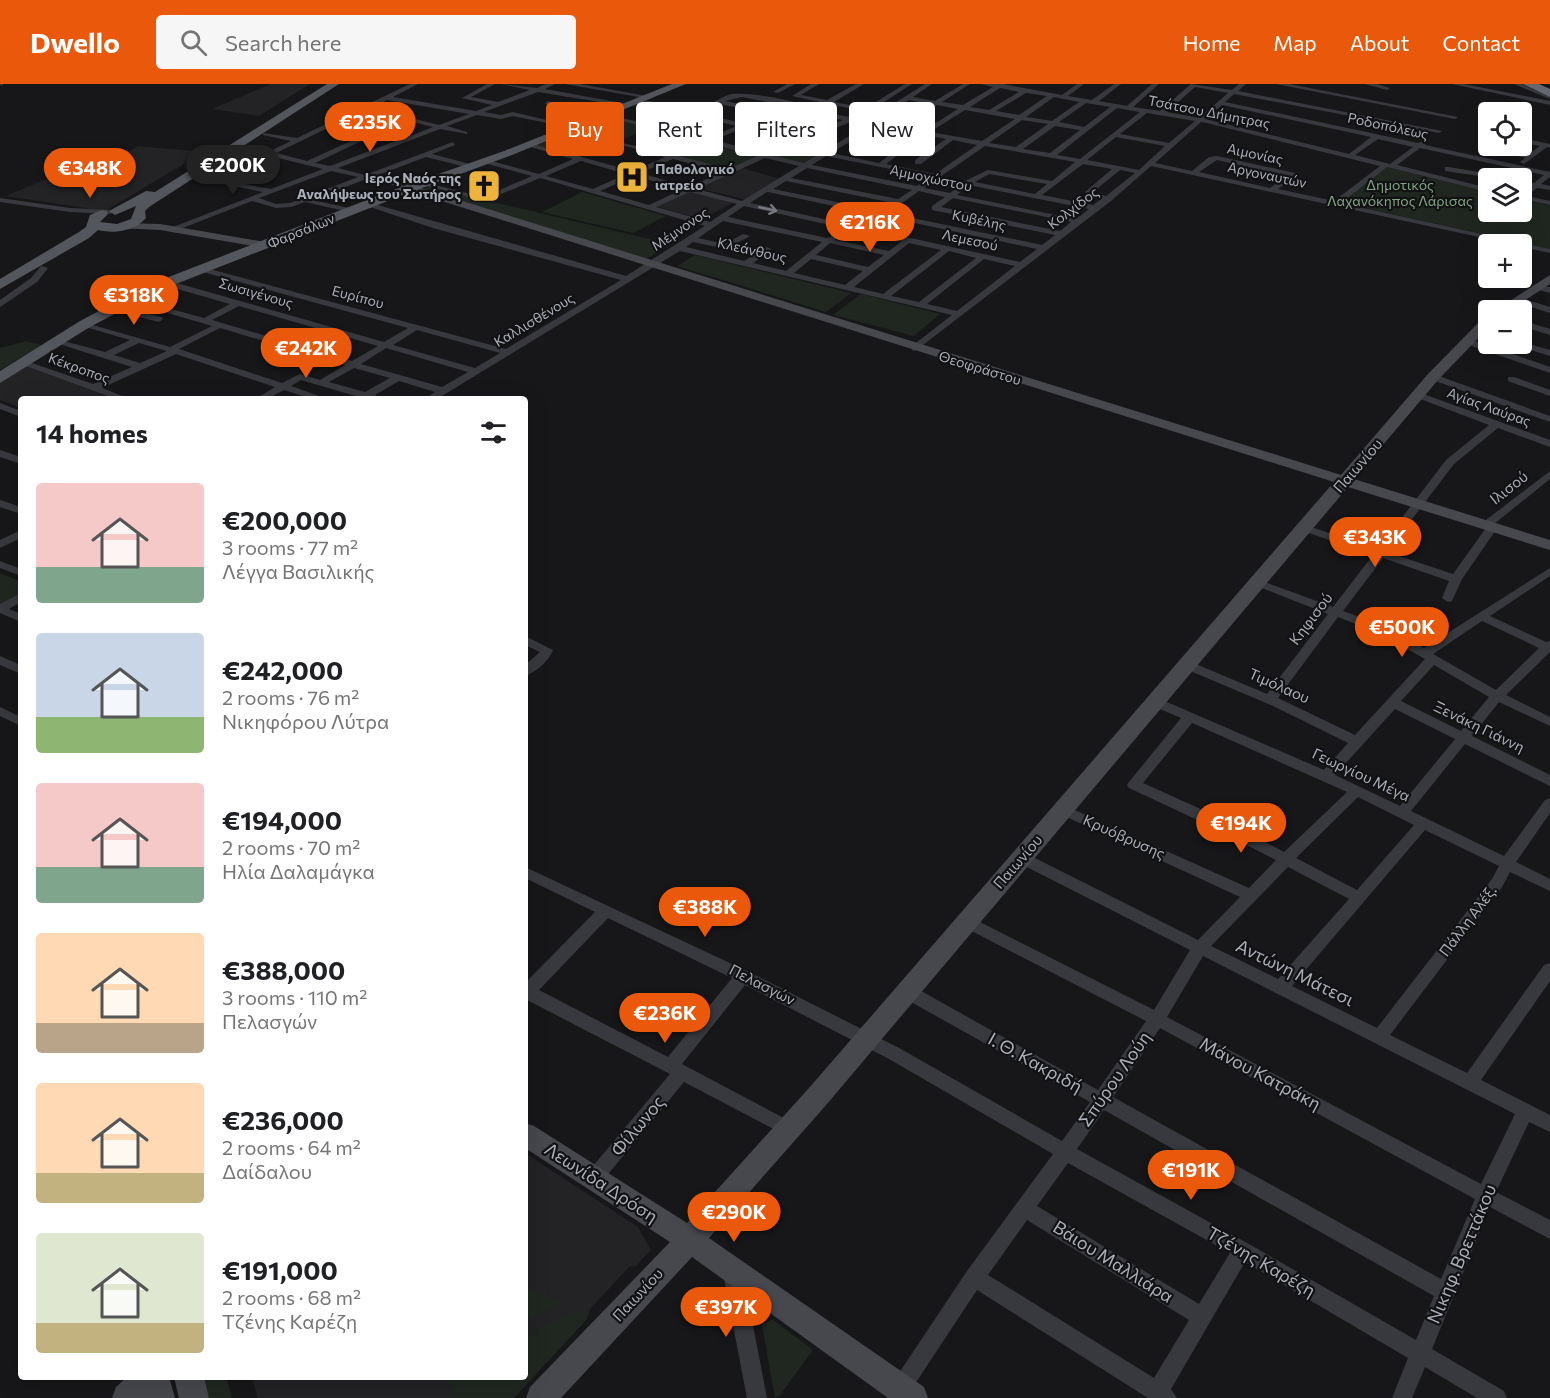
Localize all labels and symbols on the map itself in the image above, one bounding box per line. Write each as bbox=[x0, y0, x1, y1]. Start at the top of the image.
street label: Τσάτσου Δήμητρας bbox=[1147, 91, 1272, 132]
pin: €235K bbox=[328, 102, 412, 153]
street label: Ροδοπόλεως bbox=[1346, 109, 1430, 142]
street label: Αιμονίας bbox=[1226, 139, 1285, 168]
pin: €200K bbox=[191, 145, 275, 196]
pin: €348K bbox=[48, 148, 132, 199]
street label: Αργοναυτών bbox=[1226, 158, 1308, 191]
hospital icon: Παθολογικό ιατρείο bbox=[614, 159, 650, 195]
place label: Παθολογικό ιατρείο bbox=[655, 160, 734, 193]
street label: Αμμοχώστου bbox=[888, 161, 974, 195]
church icon: Ιερός Ναός της Αναλήψεως του Σωτήρος bbox=[466, 168, 502, 204]
place label: Ιερός Ναός της Αναλήψεως του Σωτήρος bbox=[297, 169, 461, 202]
park label: Δημοτικός Λαχανόκηπος Λάρισας bbox=[1327, 176, 1473, 209]
street label: Κολχίδος bbox=[1044, 183, 1102, 232]
pin: €216K bbox=[828, 202, 912, 253]
street label: Μέμνονος bbox=[648, 203, 712, 254]
one-way arrow bbox=[759, 203, 778, 215]
street label: Κυβέλης bbox=[951, 206, 1008, 234]
street label: Φαρσάλων bbox=[265, 209, 337, 252]
street label: Λεμεσού bbox=[941, 225, 1000, 254]
street label: Κλεάνθους bbox=[716, 233, 789, 266]
street label: Σωσιγένους bbox=[217, 274, 295, 311]
pin: €318K bbox=[92, 275, 176, 326]
street label: Ευρίπου bbox=[330, 281, 386, 312]
street label: Καλλισθένους bbox=[491, 289, 577, 350]
pin: €242K bbox=[264, 328, 348, 379]
street label: Θεοφράστου bbox=[937, 347, 1024, 388]
street label: Κέκροπος bbox=[46, 349, 112, 387]
street label: Αγίας Λαύρας bbox=[1445, 383, 1533, 430]
street label: Παιωνίου bbox=[1329, 435, 1386, 496]
street label: Ιλισού bbox=[1486, 467, 1531, 508]
pin: €343K bbox=[1333, 517, 1417, 568]
street label: Κηφισού bbox=[1285, 589, 1336, 648]
pin: €500K bbox=[1360, 607, 1444, 658]
street label: Τιμόλαου bbox=[1246, 664, 1313, 706]
street label: Ξενάκη Γιάννη bbox=[1431, 696, 1528, 756]
street label: Γεωργίου Μέγα bbox=[1310, 744, 1413, 805]
pin: €194K bbox=[1199, 803, 1283, 854]
street label: Κρυόβρυσης bbox=[1081, 810, 1168, 862]
street label: Παιωνίου bbox=[989, 831, 1046, 892]
street label: Πάλλη Αλέξ. bbox=[1435, 881, 1500, 959]
pin: €388K bbox=[663, 887, 747, 938]
street label: Αντώνη Μάτεσι bbox=[1233, 934, 1358, 1010]
street label: Πελασγών bbox=[727, 960, 799, 1009]
pin: €236K bbox=[623, 993, 707, 1044]
street label: Ι. Θ. Κακριδή bbox=[985, 1027, 1086, 1097]
street label: Σπύρου Λούη bbox=[1073, 1027, 1155, 1130]
street label: Μάνου Κατράκη bbox=[1196, 1032, 1325, 1114]
street label: Φίλωνος bbox=[606, 1091, 669, 1160]
street label: Λεωνίδα Δρόση bbox=[541, 1137, 662, 1227]
pin: €191K bbox=[1149, 1150, 1233, 1201]
street label: Νικηφ. Βρεττάκου bbox=[1422, 1181, 1500, 1327]
pin: €290K bbox=[692, 1192, 776, 1243]
street label: Βάιου Μαλλιάρα bbox=[1049, 1215, 1178, 1307]
street label: Τζένης Καρέζη bbox=[1203, 1221, 1320, 1301]
street label: Παιωνίου bbox=[608, 1264, 666, 1325]
pin: €397K bbox=[684, 1287, 768, 1338]

